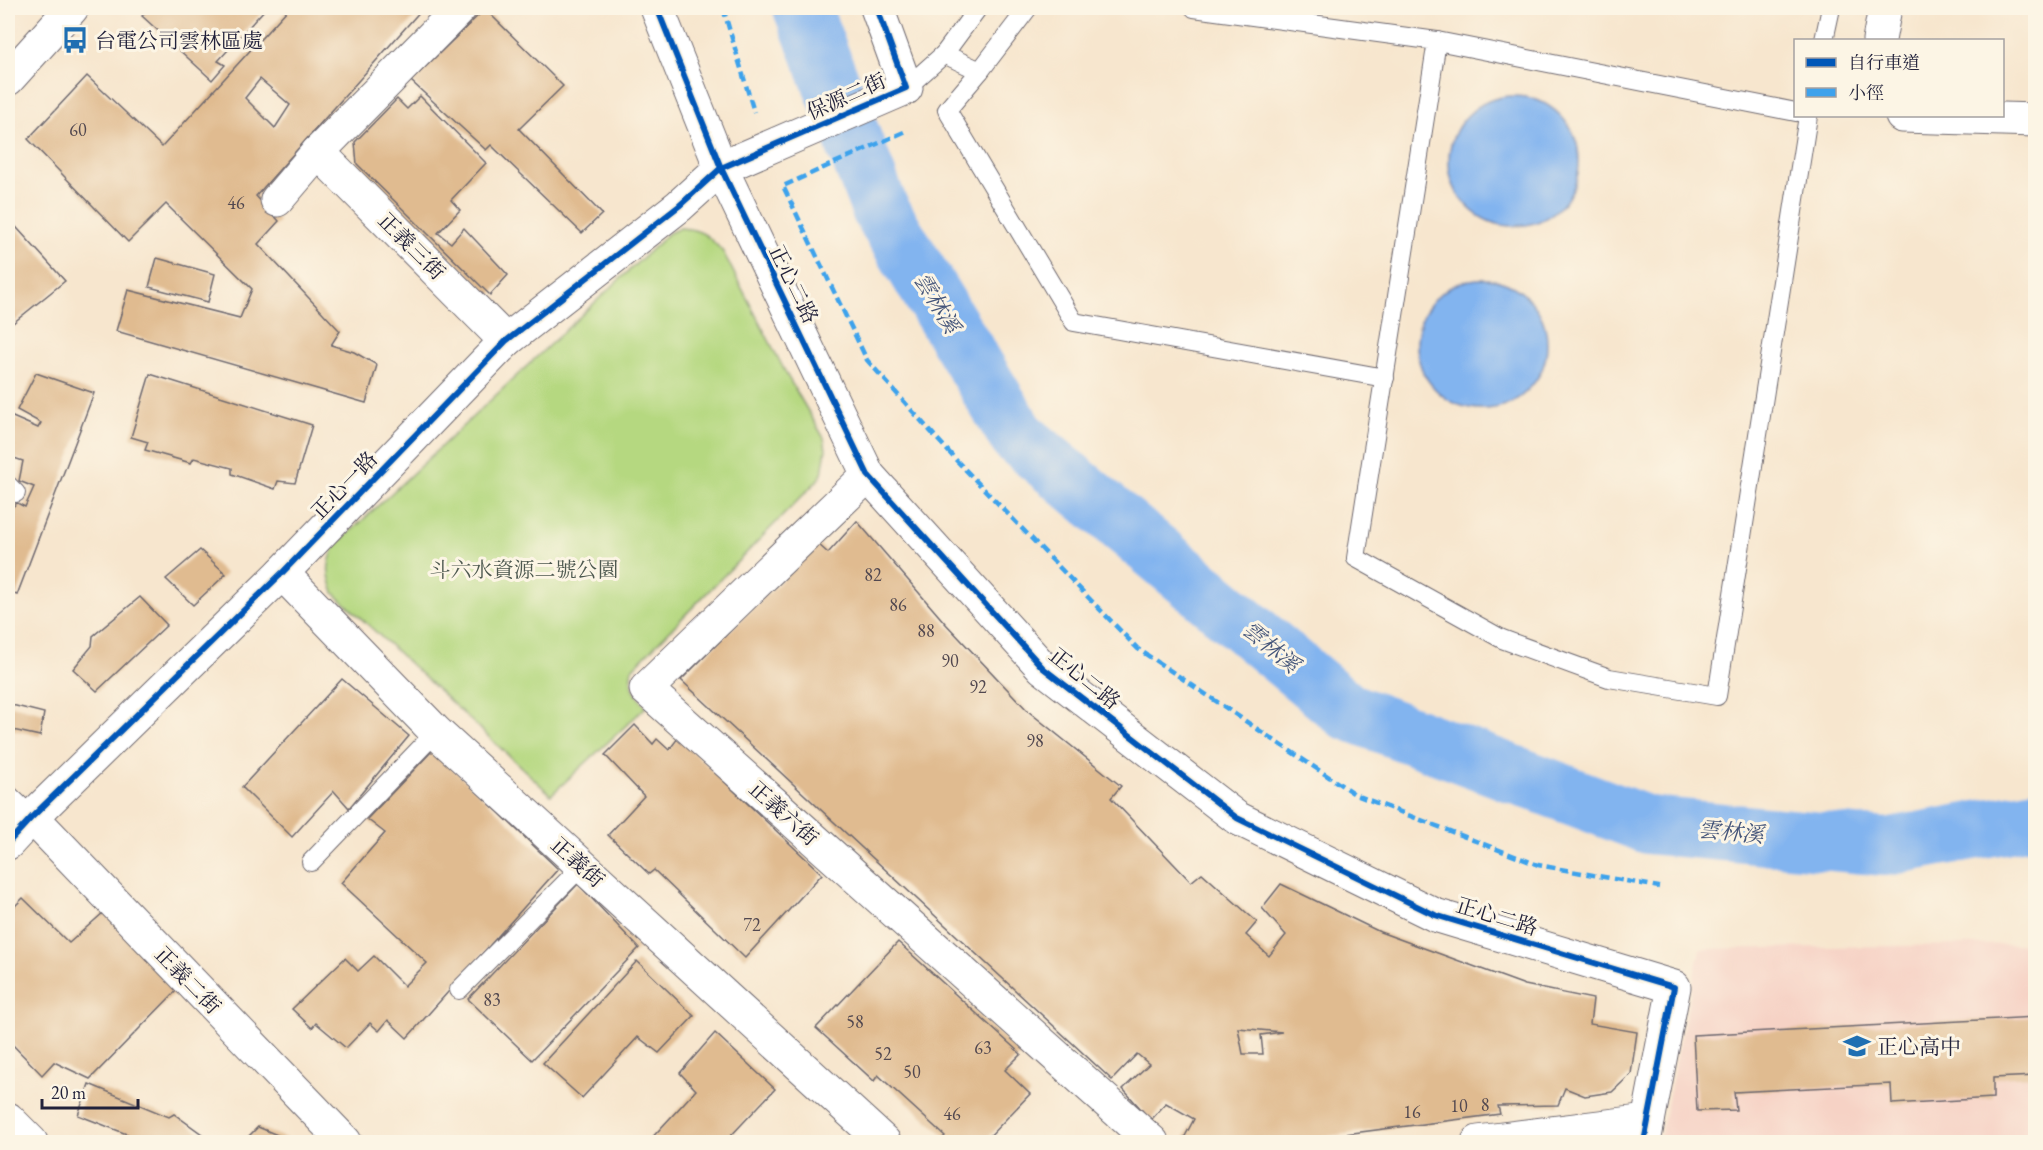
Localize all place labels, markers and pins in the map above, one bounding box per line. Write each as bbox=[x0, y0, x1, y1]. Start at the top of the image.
bus stop icon: 台電公司雲林區處 bbox=[60, 25, 90, 55]
place label: 台電公司雲林區處 bbox=[95, 27, 263, 54]
school or university icon: 正心高中 bbox=[1842, 1031, 1872, 1061]
place label: 正心高中 bbox=[1877, 1033, 1961, 1060]

